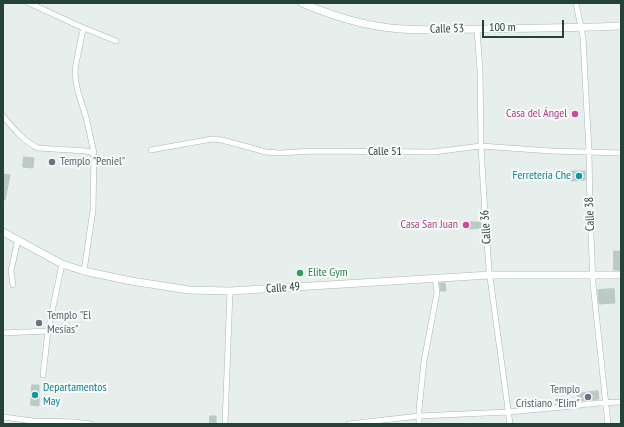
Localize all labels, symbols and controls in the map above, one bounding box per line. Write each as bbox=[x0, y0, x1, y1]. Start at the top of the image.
scale bar bbox=[484, 12, 566, 38]
text: 100 m bbox=[489, 19, 516, 34]
street label: Calle 53 bbox=[430, 22, 464, 36]
place label: Casa del Ángel bbox=[506, 107, 567, 121]
marker: Casa del Ángel bbox=[570, 109, 580, 119]
street label: Calle 51 bbox=[368, 145, 402, 159]
place label: Templo "Peniel" bbox=[60, 155, 125, 169]
marker: Templo "Peniel" bbox=[47, 157, 57, 167]
place label: Ferretería Che bbox=[512, 169, 571, 183]
marker: Ferretería Che bbox=[574, 171, 584, 181]
street label: Calle 38 bbox=[582, 197, 598, 231]
street label: Calle 36 bbox=[478, 210, 494, 244]
place label: Casa San Juan bbox=[401, 218, 458, 232]
marker: Casa San Juan bbox=[461, 220, 471, 230]
place label: Elite Gym bbox=[308, 266, 347, 280]
marker: Elite Gym bbox=[295, 268, 305, 278]
street label: Calle 49 bbox=[266, 280, 300, 296]
place label: Templo "El Mesías" bbox=[47, 309, 91, 337]
marker: Templo "El Mesías" bbox=[34, 318, 44, 328]
place label: Departamentos May bbox=[43, 381, 106, 409]
place label: Templo Cristiano "Elim" bbox=[516, 383, 580, 411]
marker: Departamentos May bbox=[30, 390, 40, 400]
marker: Templo Cristiano "Elim" bbox=[583, 392, 593, 402]

